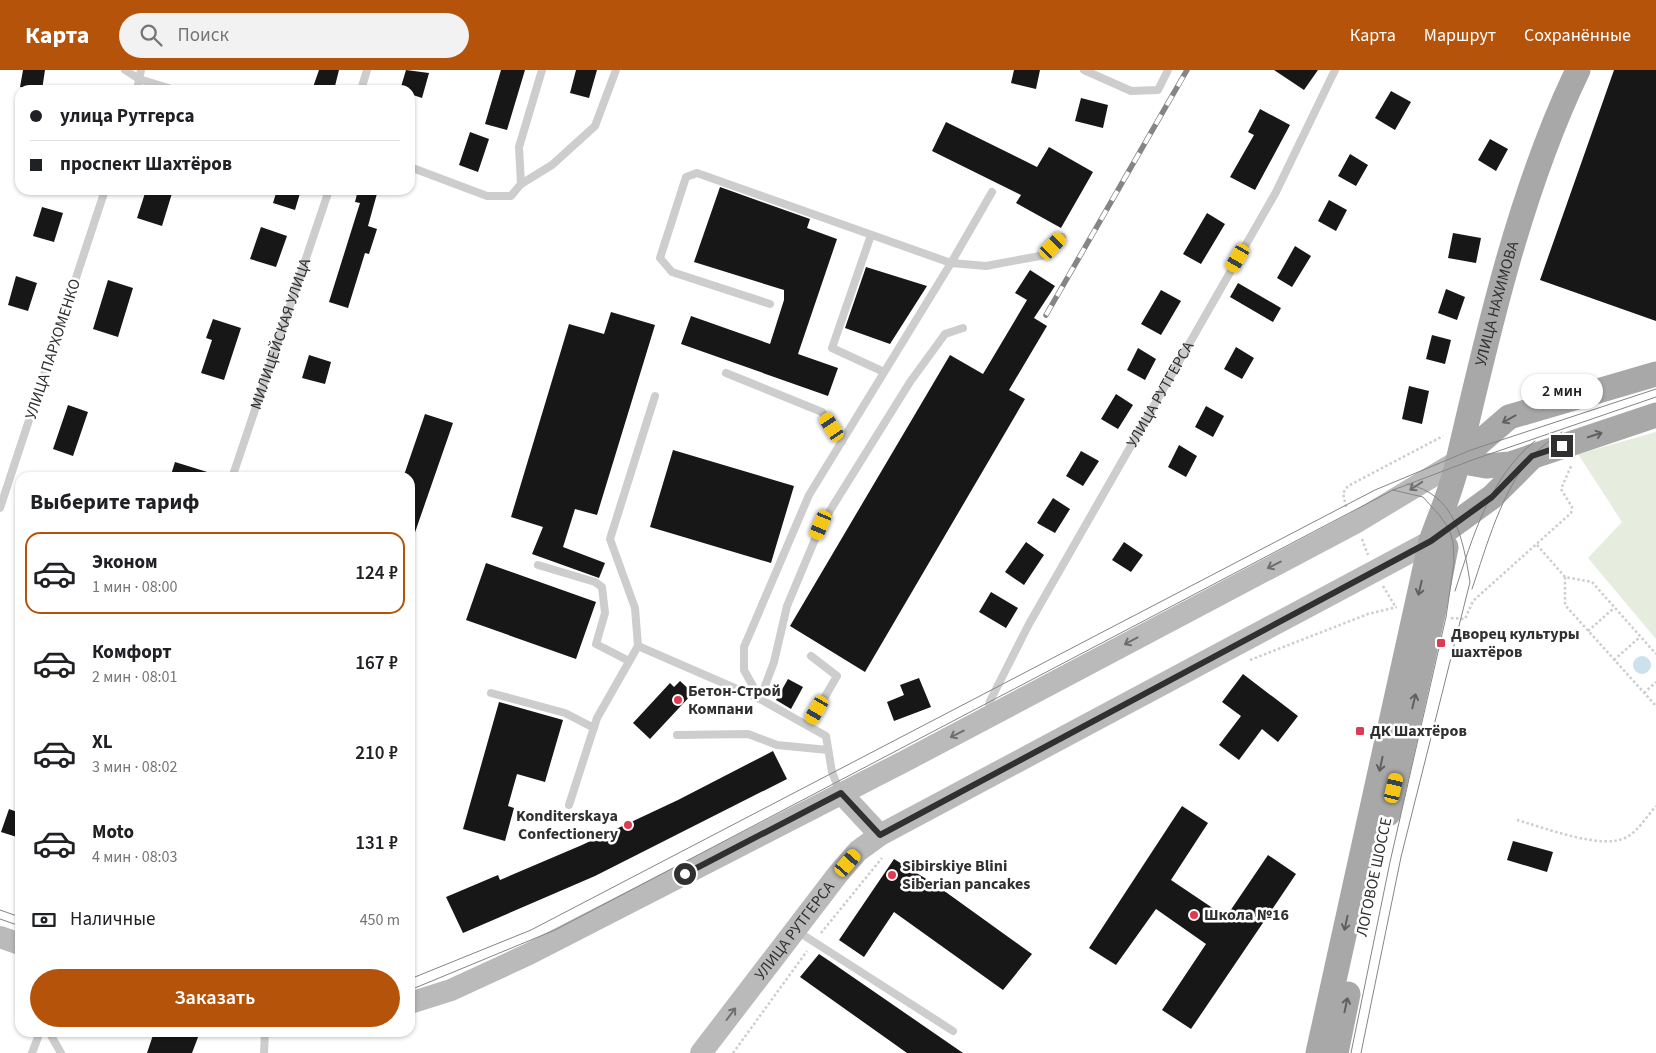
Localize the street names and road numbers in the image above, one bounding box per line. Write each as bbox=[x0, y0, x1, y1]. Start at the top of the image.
street label: УЛИЦА НАХИМОВА bbox=[1470, 238, 1524, 368]
street label: МИЛИЦЕЙСКАЯ УЛИЦА bbox=[245, 255, 316, 413]
street label: УЛИЦА ПАРХОМЕНКО bbox=[20, 276, 86, 422]
street label: УЛИЦА РУТГЕРСА bbox=[1121, 337, 1200, 452]
street label: ЛОГОВОЕ ШОССЕ bbox=[1351, 815, 1397, 939]
street label: УЛИЦА РУТГЕРСА bbox=[750, 877, 840, 985]

